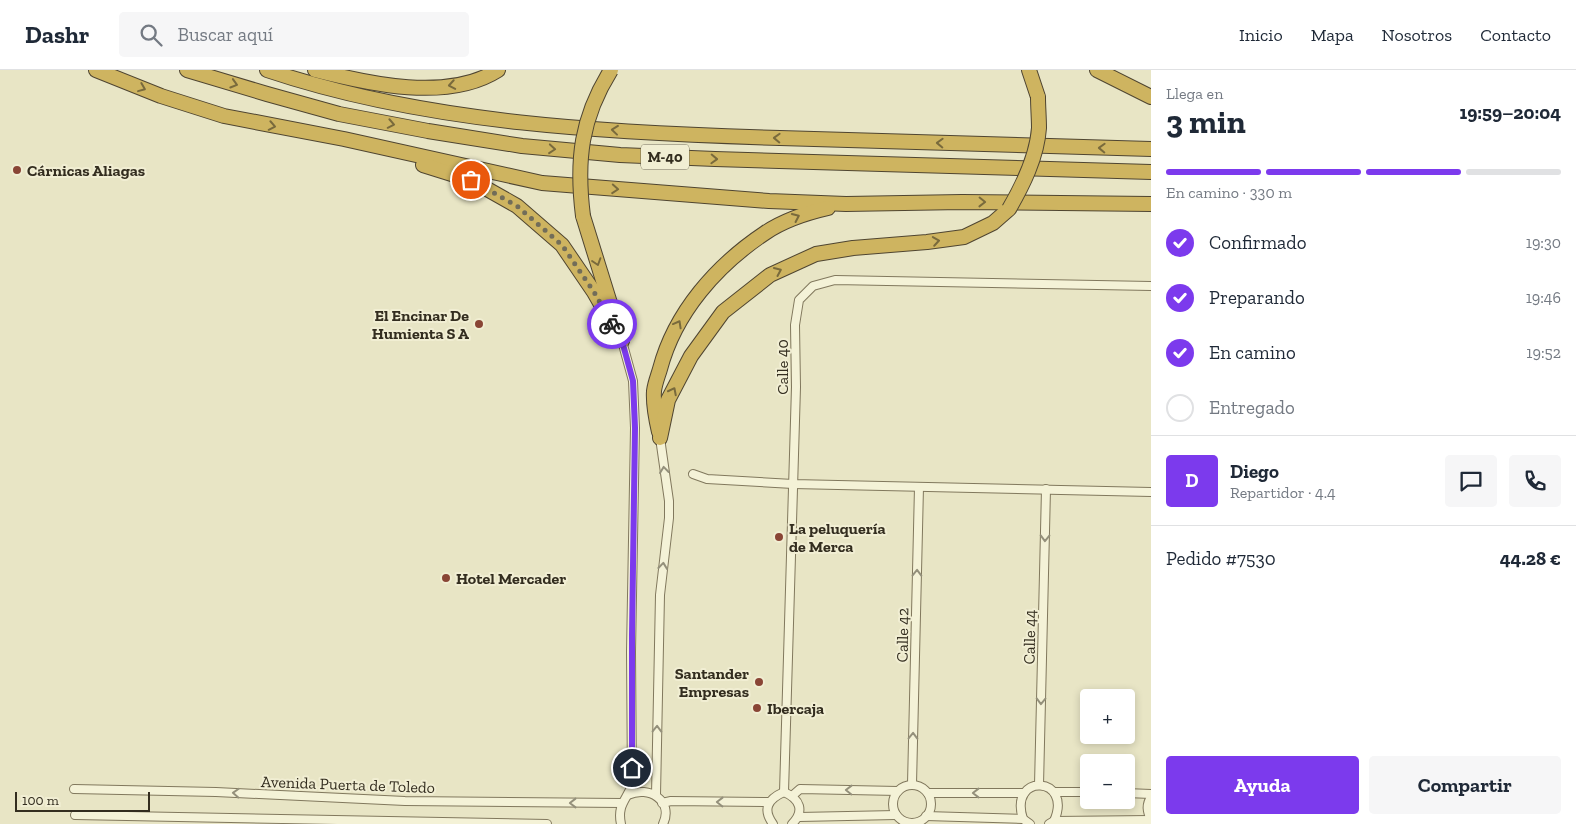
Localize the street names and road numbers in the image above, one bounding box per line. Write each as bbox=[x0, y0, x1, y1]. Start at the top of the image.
road number: M-40 bbox=[641, 144, 689, 170]
street label: Calle 40 bbox=[773, 339, 792, 395]
street label: Calle 42 bbox=[893, 608, 912, 662]
street label: Calle 44 bbox=[1020, 609, 1039, 665]
street label: Avenida Puerta de Toledo bbox=[261, 772, 435, 797]

